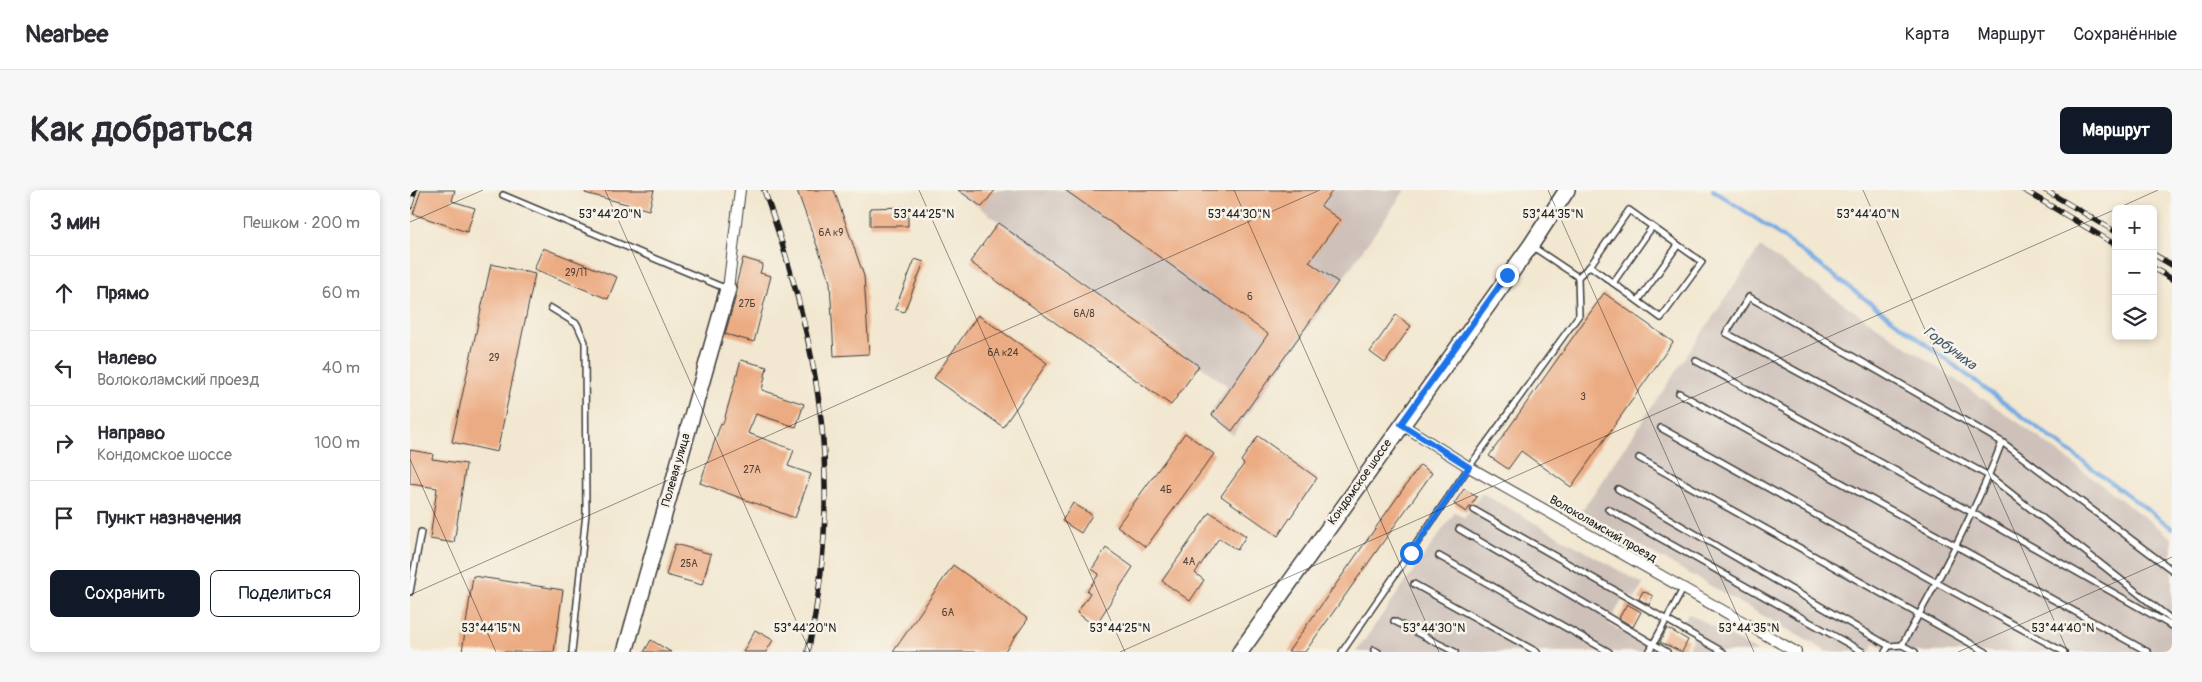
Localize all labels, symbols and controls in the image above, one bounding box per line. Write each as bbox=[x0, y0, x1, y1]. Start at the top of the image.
text: Nearbee bbox=[25, 20, 108, 49]
text: Карта bbox=[1905, 23, 1949, 46]
text: Маршрут bbox=[1977, 23, 2045, 46]
text: Сохранённые bbox=[2073, 23, 2177, 46]
button: Маршрут bbox=[2060, 107, 2172, 154]
text: Как добраться bbox=[30, 108, 253, 152]
map controls bbox=[2112, 205, 2157, 340]
button: + bbox=[2112, 205, 2157, 250]
text: 53°44'20"N bbox=[579, 207, 641, 222]
text: 53°44'25"N bbox=[894, 207, 954, 222]
text: 53°44'30"N bbox=[1208, 207, 1270, 222]
text: 53°44'35"N bbox=[1523, 207, 1583, 222]
text: 53°44'40"N bbox=[1837, 207, 1899, 222]
text: 3 мин bbox=[50, 209, 100, 236]
text: Пешком · 200 m bbox=[243, 213, 360, 233]
house number: 6А к9 bbox=[819, 227, 843, 239]
button: − bbox=[2112, 250, 2157, 295]
route end bbox=[1496, 264, 1519, 287]
house number: 29/11 bbox=[565, 267, 587, 279]
icon: ahead bbox=[50, 279, 78, 307]
text: Прямо bbox=[97, 281, 149, 305]
text: 60 m bbox=[322, 283, 360, 303]
house number: 6 bbox=[1247, 291, 1253, 303]
button: layers bbox=[2112, 295, 2157, 340]
house number: 27Б bbox=[739, 298, 755, 310]
house number: 6А/8 bbox=[1074, 308, 1094, 320]
water label: Горбуниха bbox=[1920, 323, 1981, 374]
text: Налево bbox=[97, 346, 157, 370]
house number: 6А к24 bbox=[987, 347, 1019, 359]
house number: 29 bbox=[489, 352, 499, 364]
icon: left bbox=[50, 354, 78, 382]
text: 40 m bbox=[322, 358, 360, 378]
text: Волоколамский проезд bbox=[97, 370, 259, 390]
house number: 3 bbox=[1580, 391, 1586, 403]
text: Направо bbox=[97, 421, 165, 445]
icon: right bbox=[50, 429, 78, 457]
street label: Полевая улица bbox=[658, 431, 694, 508]
text: 100 m bbox=[314, 433, 360, 453]
street label: Кондомское шоссе bbox=[1325, 436, 1395, 528]
text: Кондомское шоссе bbox=[97, 445, 232, 465]
house number: 27А bbox=[743, 464, 761, 476]
house number: 4Б bbox=[1160, 484, 1172, 496]
street label: Волоколамский проезд bbox=[1547, 492, 1660, 566]
icon: arrive bbox=[50, 504, 78, 532]
text: Пункт назначения bbox=[97, 506, 241, 530]
route start bbox=[1400, 542, 1423, 565]
house number: 4А bbox=[1183, 556, 1196, 568]
house number: 25А bbox=[680, 558, 698, 570]
button: Сохранить bbox=[50, 570, 200, 617]
button: Поделиться bbox=[210, 570, 360, 617]
house number: 6А bbox=[942, 607, 955, 619]
text: 53°44'15"N bbox=[462, 621, 520, 636]
text: 53°44'20"N bbox=[774, 621, 836, 636]
text: 53°44'25"N bbox=[1090, 621, 1150, 636]
text: 53°44'30"N bbox=[1403, 621, 1465, 636]
text: 53°44'35"N bbox=[1719, 621, 1779, 636]
text: 53°44'40"N bbox=[2032, 621, 2094, 636]

